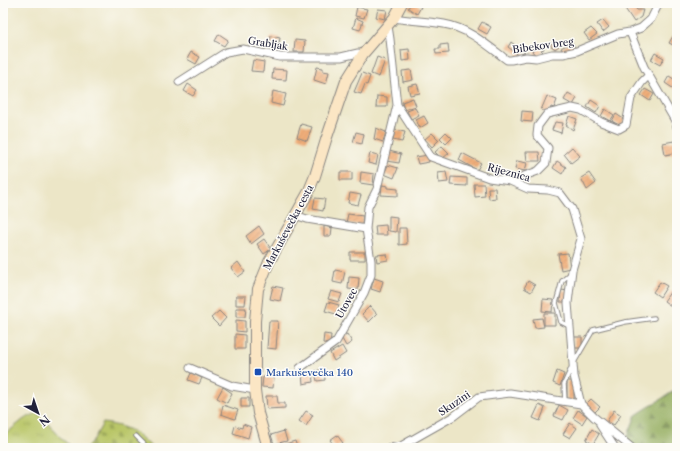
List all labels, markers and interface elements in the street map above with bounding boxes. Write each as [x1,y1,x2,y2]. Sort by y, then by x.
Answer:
street label: Grabljak [247,34,290,53]
street label: Bibekov breg [512,35,575,56]
street label: Rijeznica [486,161,532,185]
street label: Markuševečka cesta [260,182,317,272]
street label: Utovec [333,286,360,321]
place label: Markuševečka 140 [266,366,353,379]
marker: Markuševečka 140 [253,367,263,377]
street label: Skuzini [436,388,473,419]
north arrow [18,393,58,433]
text: N [36,412,53,429]

